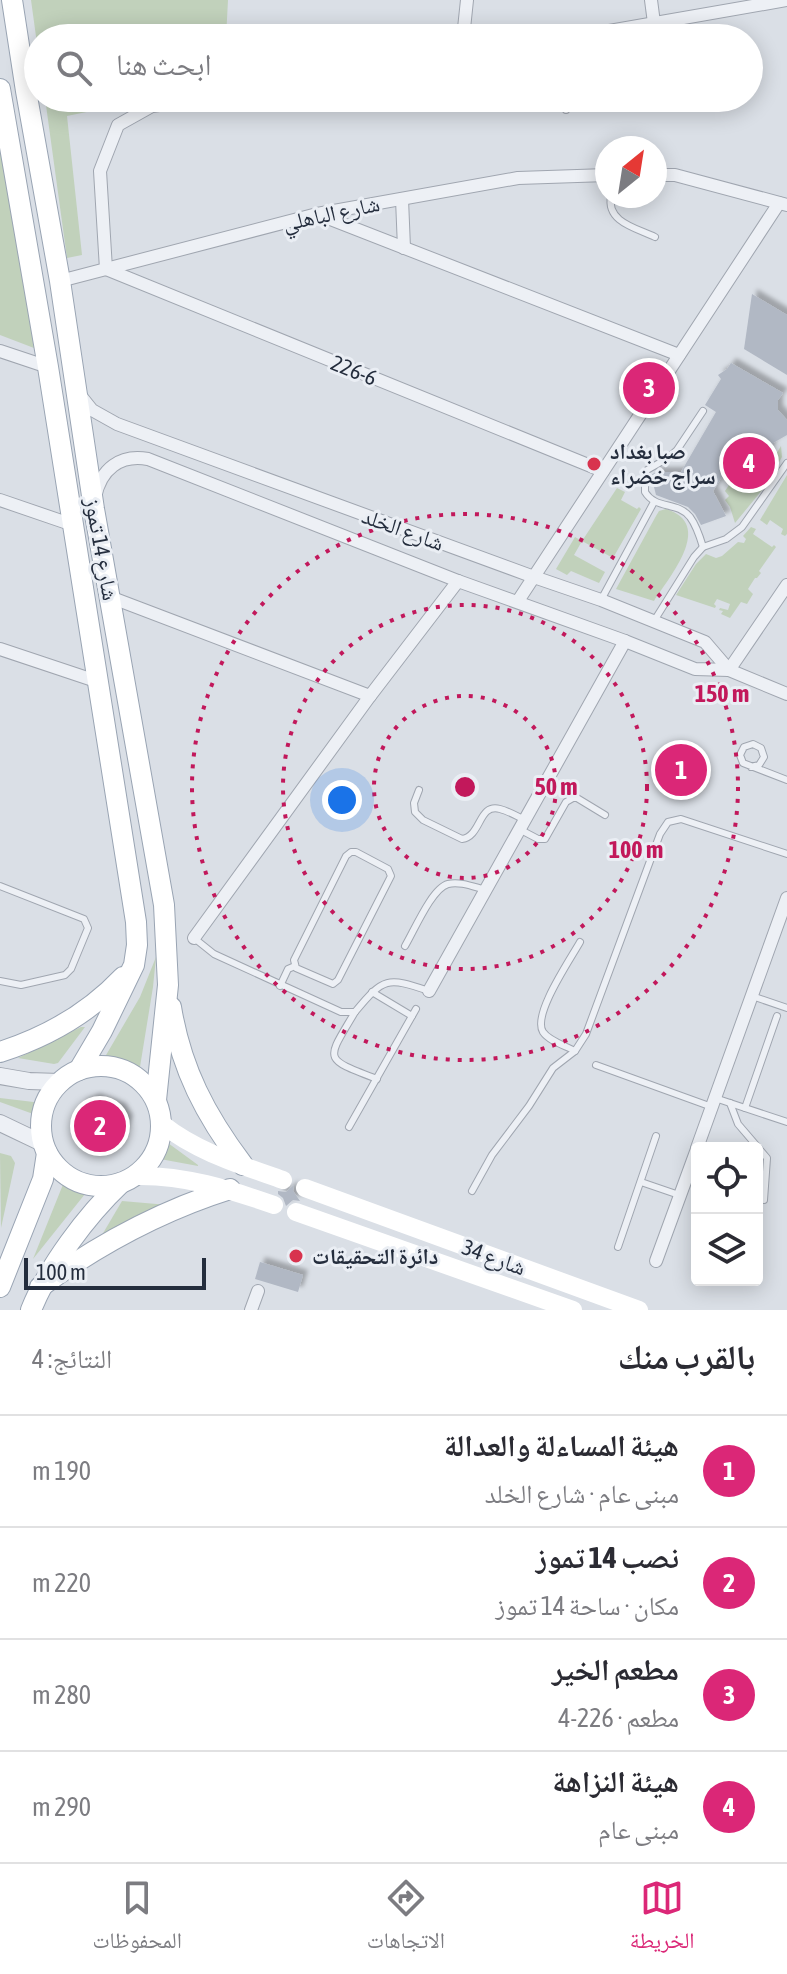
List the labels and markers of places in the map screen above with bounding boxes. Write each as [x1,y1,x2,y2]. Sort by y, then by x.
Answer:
pin: 3 [623,358,675,418]
pin: 4 [723,433,775,493]
place label: صبا بغداد سراج خضراء [610,438,716,490]
marker: صبا بغداد سراج خضراء [585,455,603,473]
pin: 1 [655,740,707,800]
centre of rings [451,773,479,801]
pin: 2 [74,1096,126,1156]
place label: دائرة التحقيقات [312,1243,438,1269]
marker: دائرة التحقيقات [287,1247,305,1265]

